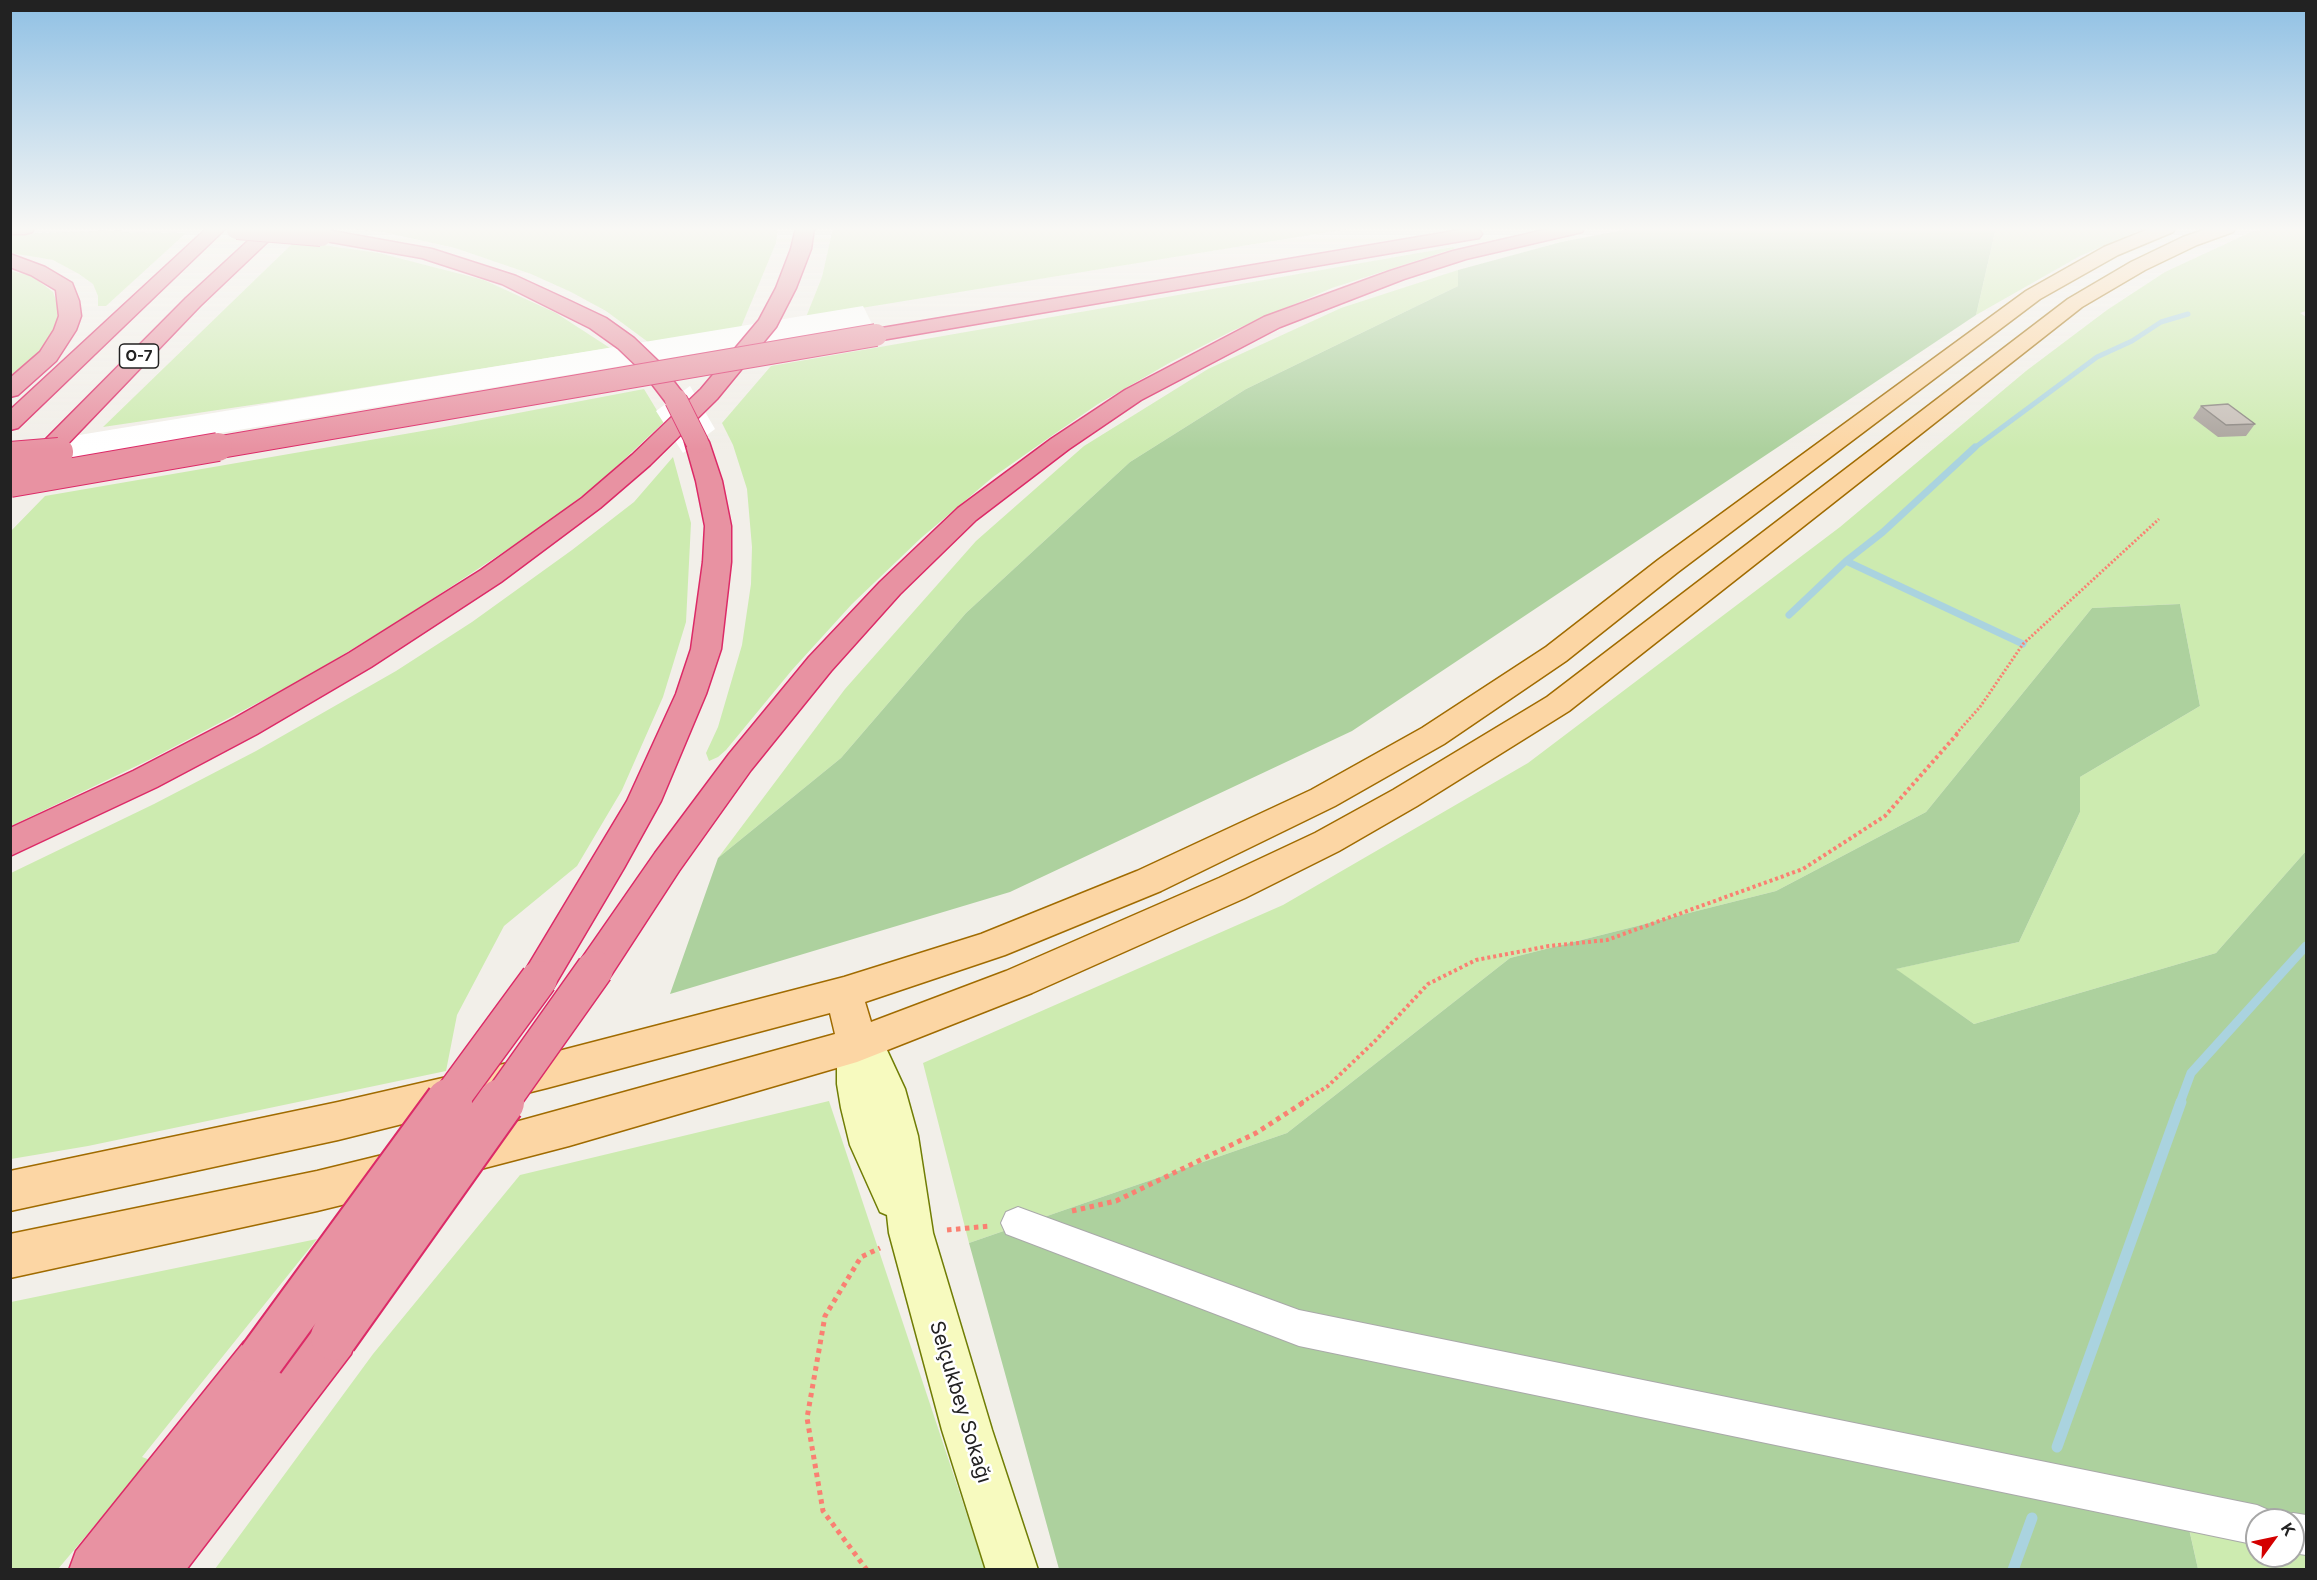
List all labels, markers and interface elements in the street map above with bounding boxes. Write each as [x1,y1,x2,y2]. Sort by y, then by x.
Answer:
road number: O-7 [120,344,158,368]
street label: Selçukbey Sokağı [924,1318,996,1486]
north arrow [2245,1508,2305,1568]
text: K [2277,1519,2300,1540]

